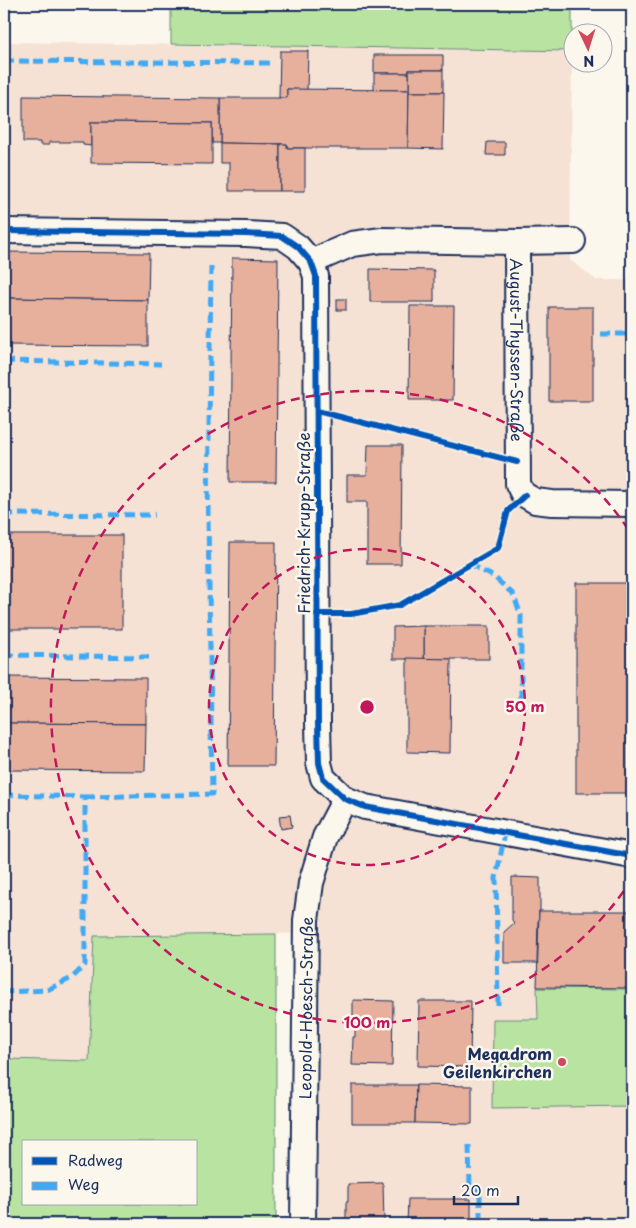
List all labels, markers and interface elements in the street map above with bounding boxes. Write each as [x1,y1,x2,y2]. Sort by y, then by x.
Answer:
north arrow [564,22,614,72]
text: N [583,51,595,72]
street label: August-Thyssen-Straße [505,258,530,442]
street label: Friedrich-Krupp-Straße [291,432,315,614]
text: 50 m [506,694,544,717]
centre of rings [358,698,376,716]
street label: Leopold-Hoesch-Straße [292,917,318,1099]
text: 100 m [344,1010,390,1033]
place label: Megadrom Geilenkirchen [443,1041,552,1083]
marker: Megadrom Geilenkirchen [556,1056,568,1068]
legend [22,1140,198,1206]
text: Radweg [68,1148,123,1171]
text: Weg [68,1172,99,1195]
scale bar [454,1173,517,1205]
text: 20 m [461,1178,500,1201]

